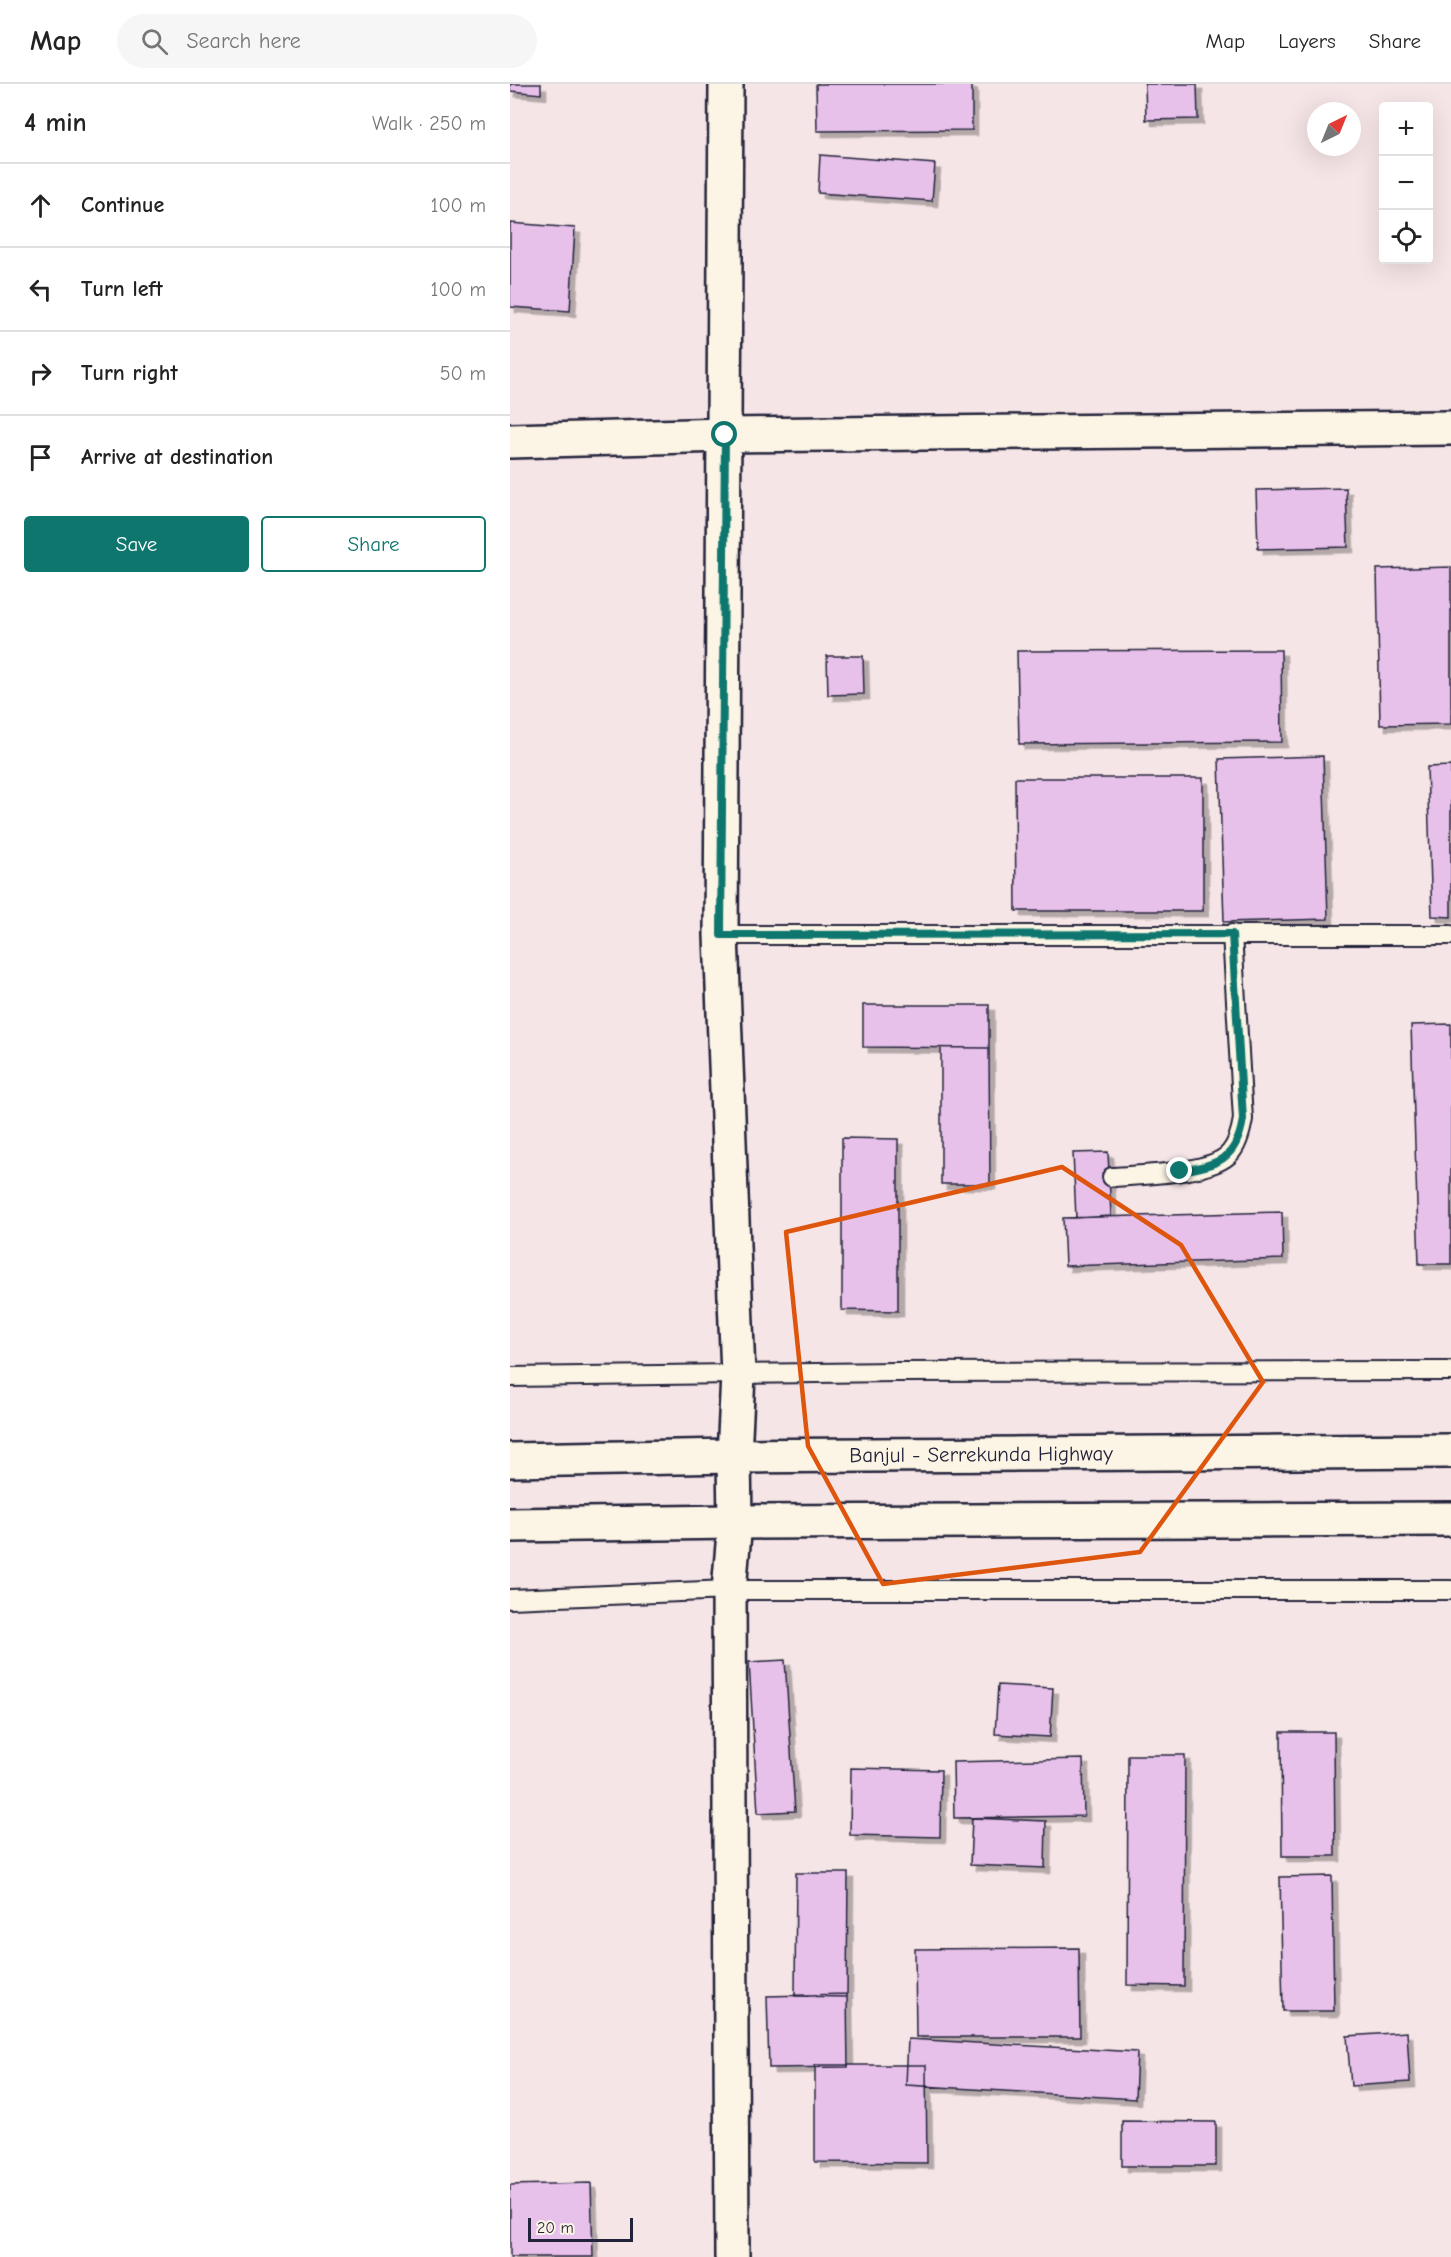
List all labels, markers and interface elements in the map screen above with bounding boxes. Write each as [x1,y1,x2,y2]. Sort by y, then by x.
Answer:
search box [117,14,537,68]
text: Map [30,25,81,57]
icon: search [138,25,171,58]
text: Search here [186,28,301,54]
text: Map [1206,29,1245,53]
text: Layers [1278,29,1336,53]
text: Share [1369,29,1421,53]
north arrow [1307,102,1361,156]
map controls [1379,102,1433,264]
button: + [1379,102,1433,156]
text: 4 min [24,108,87,138]
text: Walk · 250 m [372,112,486,135]
button: − [1379,156,1433,210]
icon: ahead [24,189,57,222]
text: Continue [81,192,164,218]
text: 100 m [431,194,486,217]
button: locate [1379,210,1433,264]
icon: left [24,273,57,306]
text: Turn left [81,276,163,302]
text: 100 m [431,278,486,301]
icon: right [24,357,57,390]
text: Turn right [81,360,178,386]
text: 50 m [440,362,486,385]
route start [711,421,737,447]
icon: arrive [24,441,57,474]
text: Arrive at destination [81,444,273,470]
button: Save [24,516,249,572]
button: Share [261,516,486,572]
route end [1166,1157,1192,1183]
street label: Banjul - Serrekunda Highway [849,1441,1113,1467]
scale bar [528,2215,633,2242]
text: 20 m [537,2219,574,2237]

